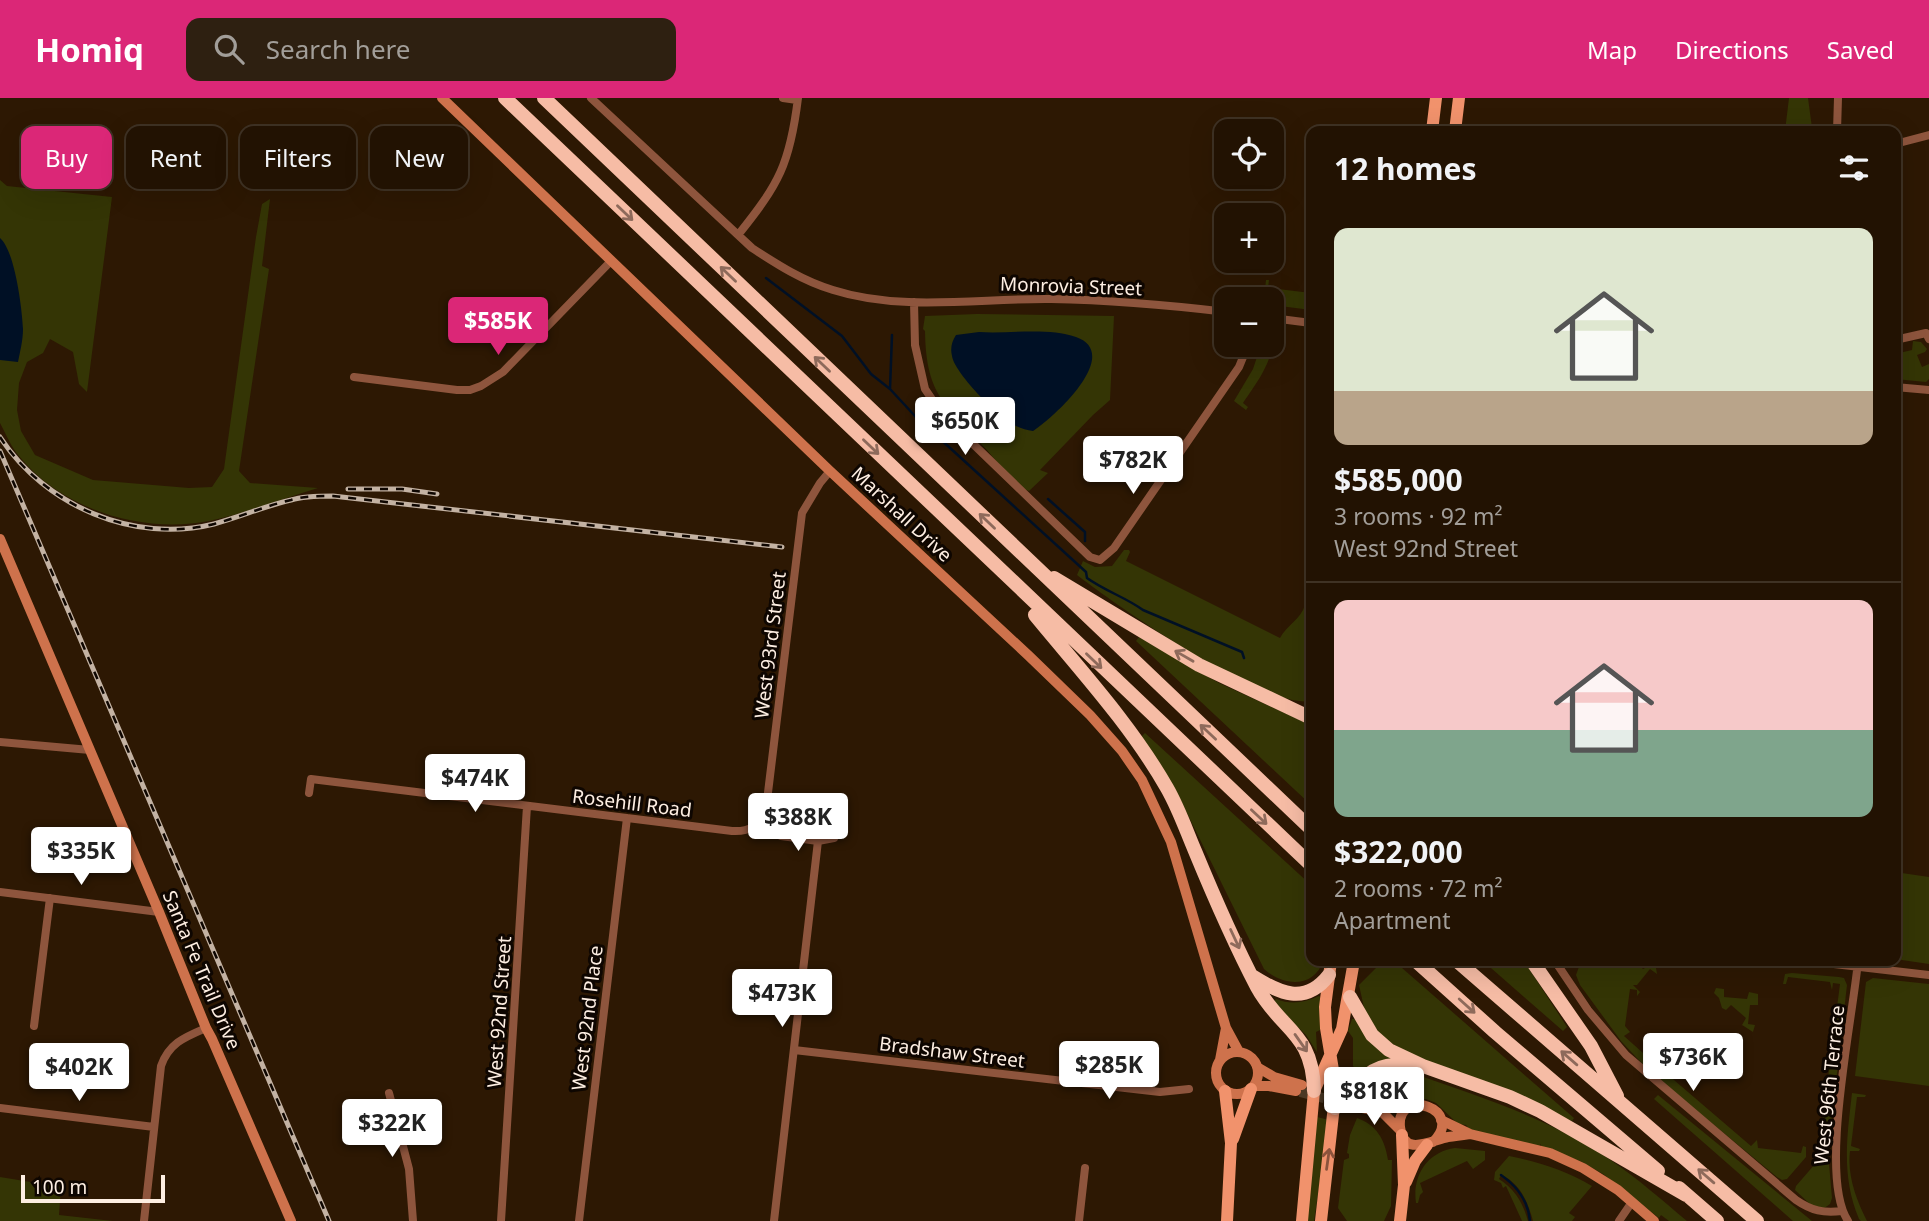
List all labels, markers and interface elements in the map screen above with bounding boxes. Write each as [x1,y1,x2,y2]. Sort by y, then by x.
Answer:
search box [186,18,676,81]
text: Homiq [35,27,144,72]
icon: search [210,30,248,68]
text: Search here [266,31,410,67]
text: Map [1587,33,1637,66]
text: Directions [1675,33,1789,66]
text: Saved [1827,33,1894,66]
map controls [1214,119,1284,357]
button: locate [1214,119,1284,189]
chip: Buy [21,126,112,189]
chip: Rent [126,126,226,189]
chip: Filters [240,126,356,189]
chip: New [370,126,468,189]
text: 12 homes [1334,148,1477,189]
icon: filters [1835,149,1873,187]
button: + [1214,203,1284,273]
one-way arrow [617,204,634,221]
one-way arrow [719,266,737,282]
street label: Monrovia Street [999,271,1143,301]
icon: home [1541,273,1667,399]
button: − [1214,287,1284,357]
pin: $585K [449,298,547,357]
text: $585K [464,304,532,336]
one-way arrow [814,355,831,372]
pin: $650K [916,398,1014,457]
text: $650K [931,404,999,436]
pin: $782K [1084,436,1182,496]
one-way arrow [862,439,879,456]
text: $782K [1099,443,1167,475]
text: $585,000 [1334,459,1463,500]
street label: Marshall Drive [846,461,958,567]
text: 3 rooms · 92 m² [1334,500,1503,532]
one-way arrow [979,512,996,529]
text: West 92nd Street [1334,532,1518,564]
street label: West 93rd Street [748,570,792,720]
icon: home [1541,645,1667,771]
one-way arrow [1174,649,1194,663]
one-way arrow [1085,652,1102,669]
one-way arrow [1199,723,1216,740]
pin: $474K [426,754,524,814]
text: $474K [441,761,509,793]
street label: Rosehill Road [571,783,693,823]
pin: $388K [749,794,847,853]
text: $388K [764,800,832,832]
one-way arrow [1250,809,1267,826]
pin: $335K [32,828,130,887]
text: $322,000 [1334,831,1463,872]
text: $335K [47,834,115,866]
text: 2 rooms · 72 m² [1334,872,1503,904]
street label: Santa Fe Trail Drive [157,887,247,1053]
text: Apartment [1334,904,1451,936]
one-way arrow [1229,928,1242,949]
street label: West 92nd Street [481,935,517,1089]
street label: West 92nd Place [565,944,609,1092]
pin: $473K [733,970,831,1029]
text: $473K [748,976,816,1008]
one-way arrow [1457,998,1475,1014]
street label: West 96th Terrace [1808,1004,1850,1166]
street label: Bradshaw Street [878,1030,1026,1074]
one-way arrow [1294,1033,1308,1052]
pin: $736K [1644,1034,1742,1093]
text: $736K [1659,1040,1727,1072]
pin: $285K [1060,1042,1158,1101]
pin: $402K [30,1044,128,1103]
text: $285K [1075,1048,1143,1080]
text: $402K [45,1050,113,1082]
one-way arrow [1560,1050,1578,1066]
pin: $818K [1325,1068,1423,1127]
text: $818K [1340,1074,1408,1106]
pin: $322K [343,1100,441,1159]
text: $322K [358,1106,426,1138]
one-way arrow [1322,1148,1335,1171]
one-way arrow [1697,1168,1715,1184]
scale bar [21,1172,164,1204]
text: 100 m [32,1174,87,1200]

